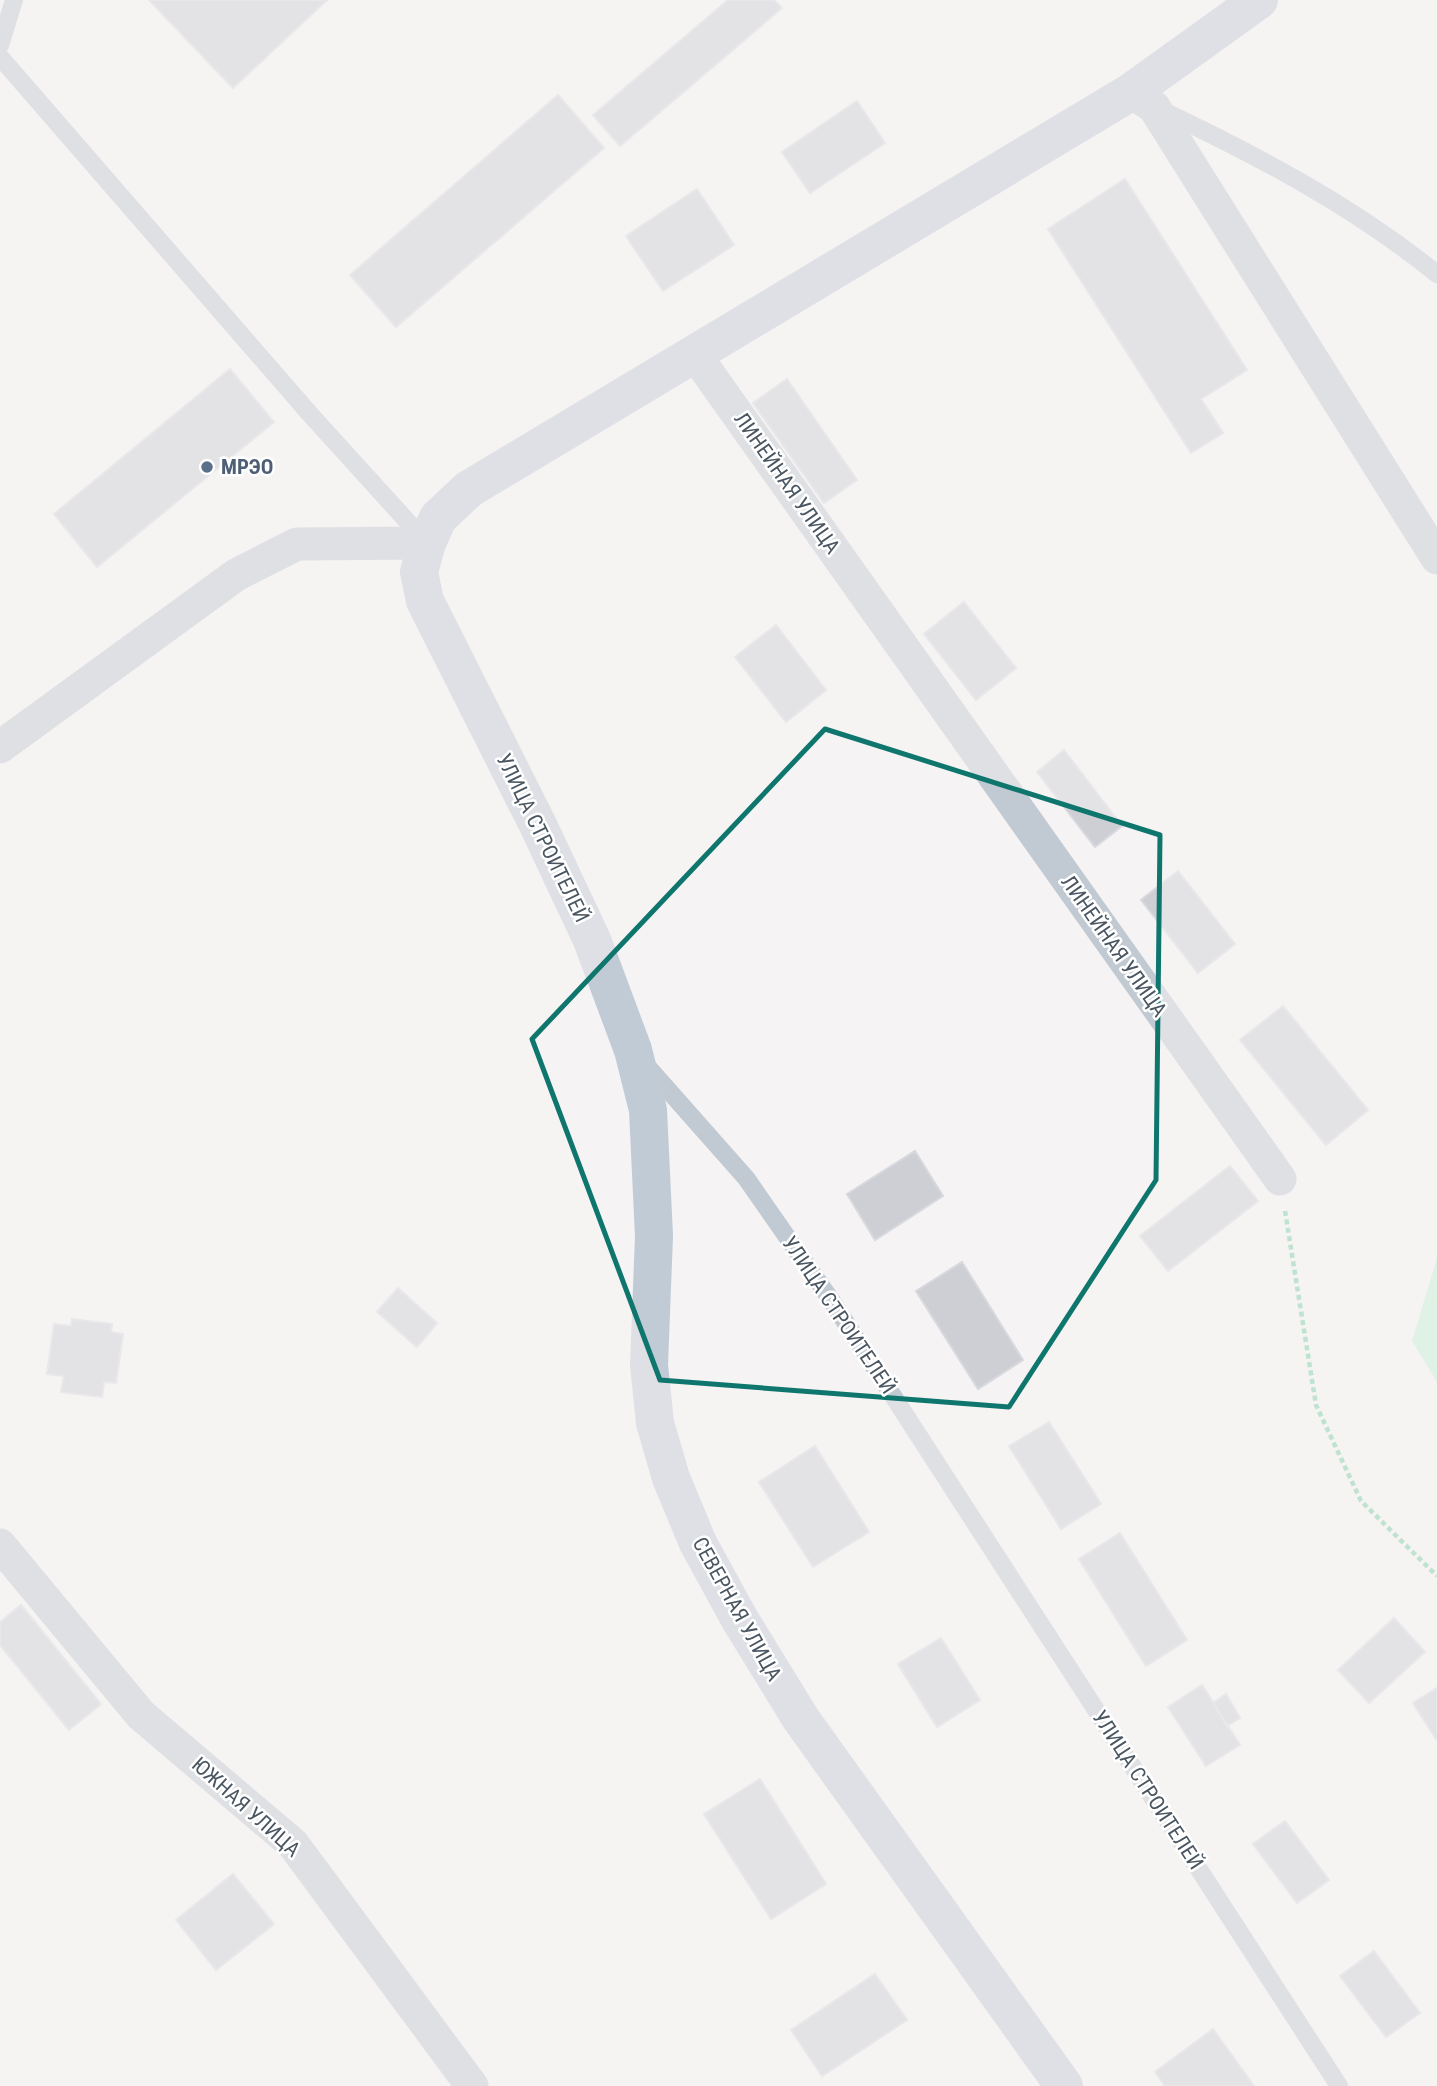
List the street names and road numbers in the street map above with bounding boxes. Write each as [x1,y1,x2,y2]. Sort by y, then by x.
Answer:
street label: ЛИНЕЙНАЯ УЛИЦА [729,408,845,558]
street label: УЛИЦА СТРОИТЕЛЕЙ [492,750,594,926]
street label: ЛИНЕЙНАЯ УЛИЦА [1056,871,1172,1021]
street label: УЛИЦА СТРОИТЕЛЕЙ [777,1232,901,1398]
street label: СЕВЕРНАЯ УЛИЦА [688,1533,786,1685]
street label: УЛИЦА СТРОИТЕЛЕЙ [1088,1706,1208,1874]
street label: ЮЖНАЯ УЛИЦА [187,1752,305,1862]

